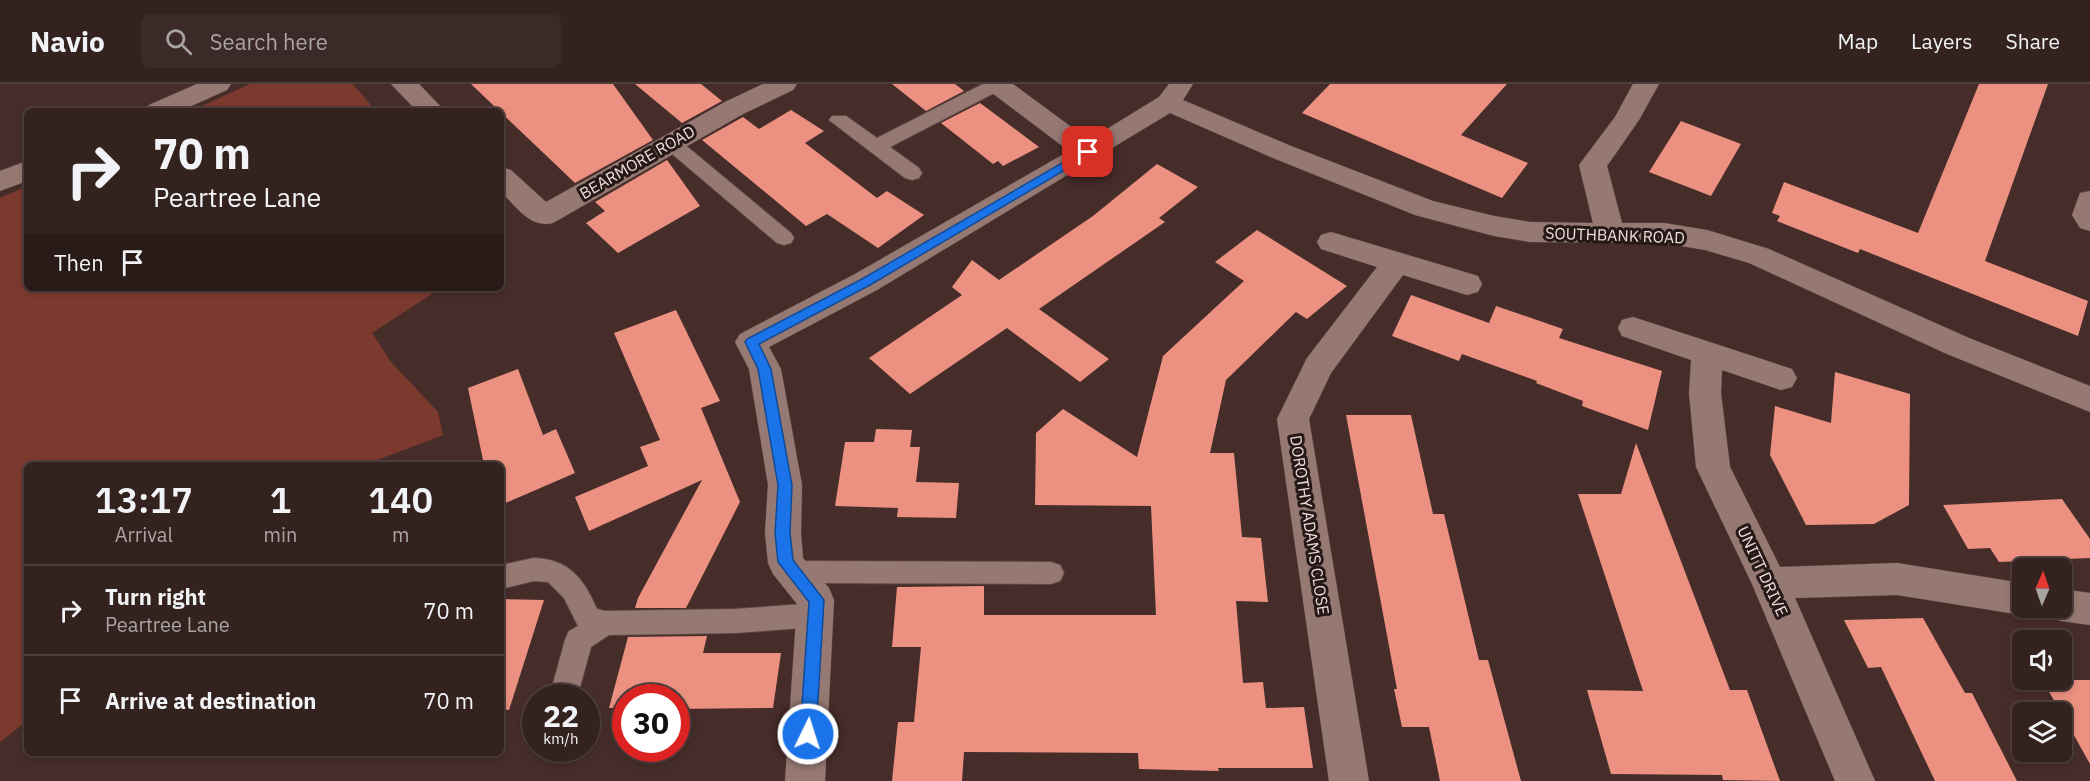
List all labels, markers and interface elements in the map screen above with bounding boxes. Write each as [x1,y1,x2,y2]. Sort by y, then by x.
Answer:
search box [141,14,561,68]
text: Navio [30,23,105,60]
icon: search [162,25,195,58]
text: Search here [210,27,328,56]
text: Map [1838,27,1878,55]
text: Layers [1911,27,1973,55]
text: Share [2006,27,2060,55]
street label: BEARMORE ROAD [576,121,698,203]
text: 70 m [153,126,251,181]
pin [1062,126,1113,177]
icon: right [54,132,132,210]
icon: arrive [1071,135,1104,168]
text: Peartree Lane [153,179,321,214]
street label: SOUTHBANK ROAD [1545,223,1685,247]
icon: arrive [116,246,149,279]
text: Then [54,248,104,277]
street label: DOROTHY ADAMS CLOSE [1286,434,1334,616]
text: 13:17 [95,476,193,523]
text: 1 [270,476,291,523]
text: 140 [368,476,433,523]
text: Arrival [115,521,173,548]
text: min [264,521,297,548]
text: m [392,521,409,548]
street label: UNITT DRIVE [1733,523,1793,619]
north arrow [2012,558,2072,618]
map controls [2012,558,2072,762]
text: Turn right [105,582,206,611]
icon: right [54,594,87,627]
text: 70 m [423,596,474,625]
text: Peartree Lane [105,611,230,638]
button: sound [2012,630,2072,690]
icon: arrive [54,684,87,717]
speed limit sign: 30 [612,684,690,762]
text: Arrive at destination [105,686,316,715]
text: 70 m [423,686,474,715]
text: 22 [543,696,579,735]
position arrow [776,702,840,766]
button: layers [2012,702,2072,762]
text: km/h [543,729,579,748]

